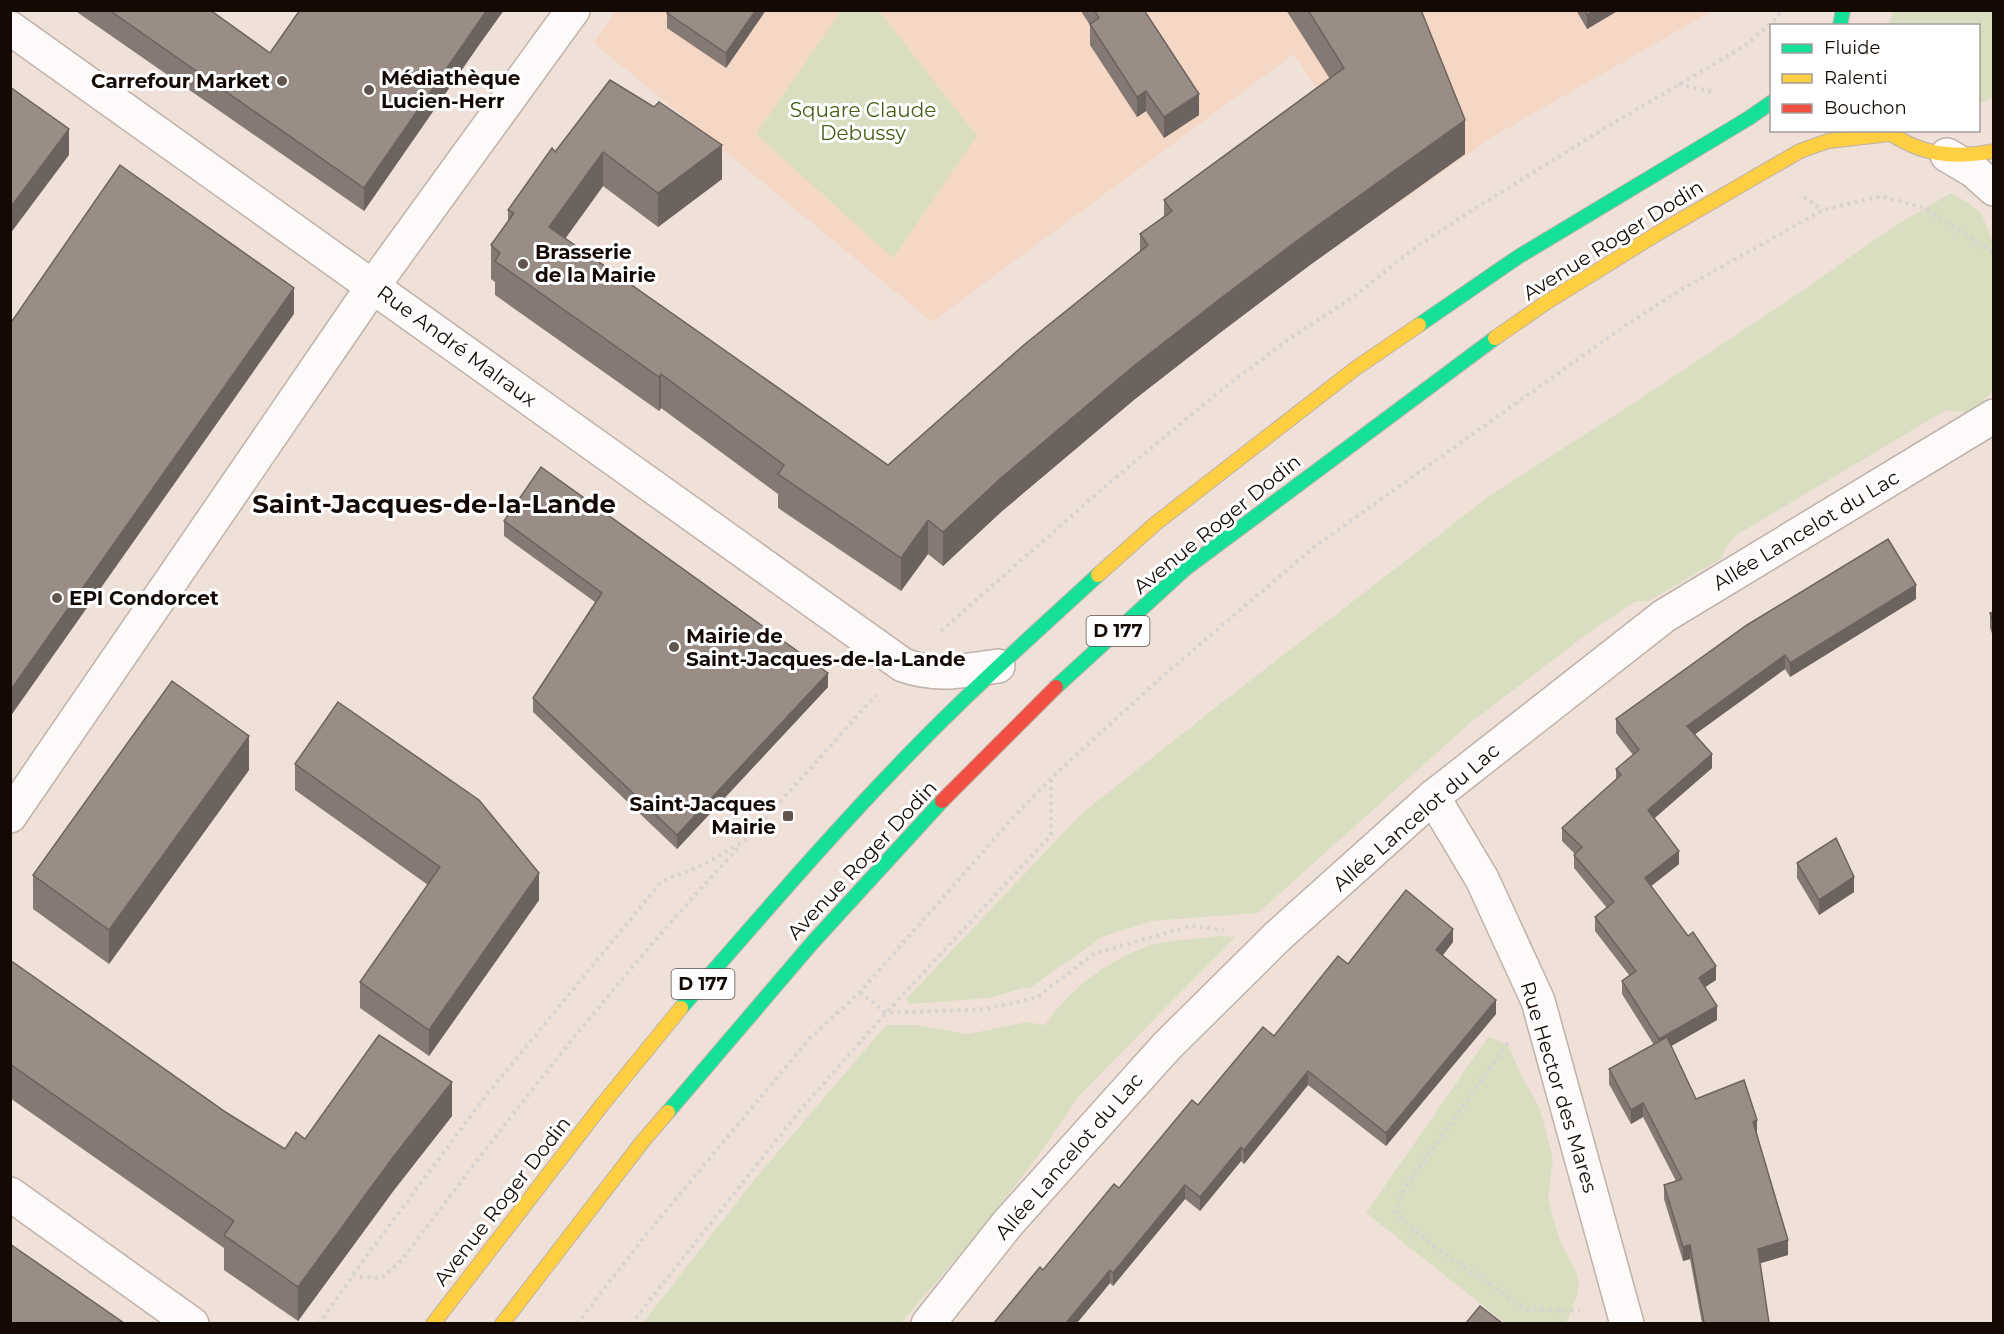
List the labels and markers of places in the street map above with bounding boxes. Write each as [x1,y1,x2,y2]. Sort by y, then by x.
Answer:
place label: Médiathèque Lucien-Herr [381,66,520,113]
place label: Carrefour Market [91,69,270,93]
marker: Carrefour Market [275,74,289,88]
marker: Médiathèque Lucien-Herr [362,83,376,97]
place label: Brasserie de la Mairie [535,240,656,287]
marker: Brasserie de la Mairie [516,257,530,271]
place label: EPI Condorcet [69,586,219,610]
marker: EPI Condorcet [50,591,64,605]
place label: Mairie de Saint-Jacques-de-la-Lande [686,624,966,671]
marker: Mairie de Saint-Jacques-de-la-Lande [667,640,681,654]
place label: Saint-Jacques Mairie [630,792,776,839]
marker: Saint-Jacques Mairie [781,809,795,823]

